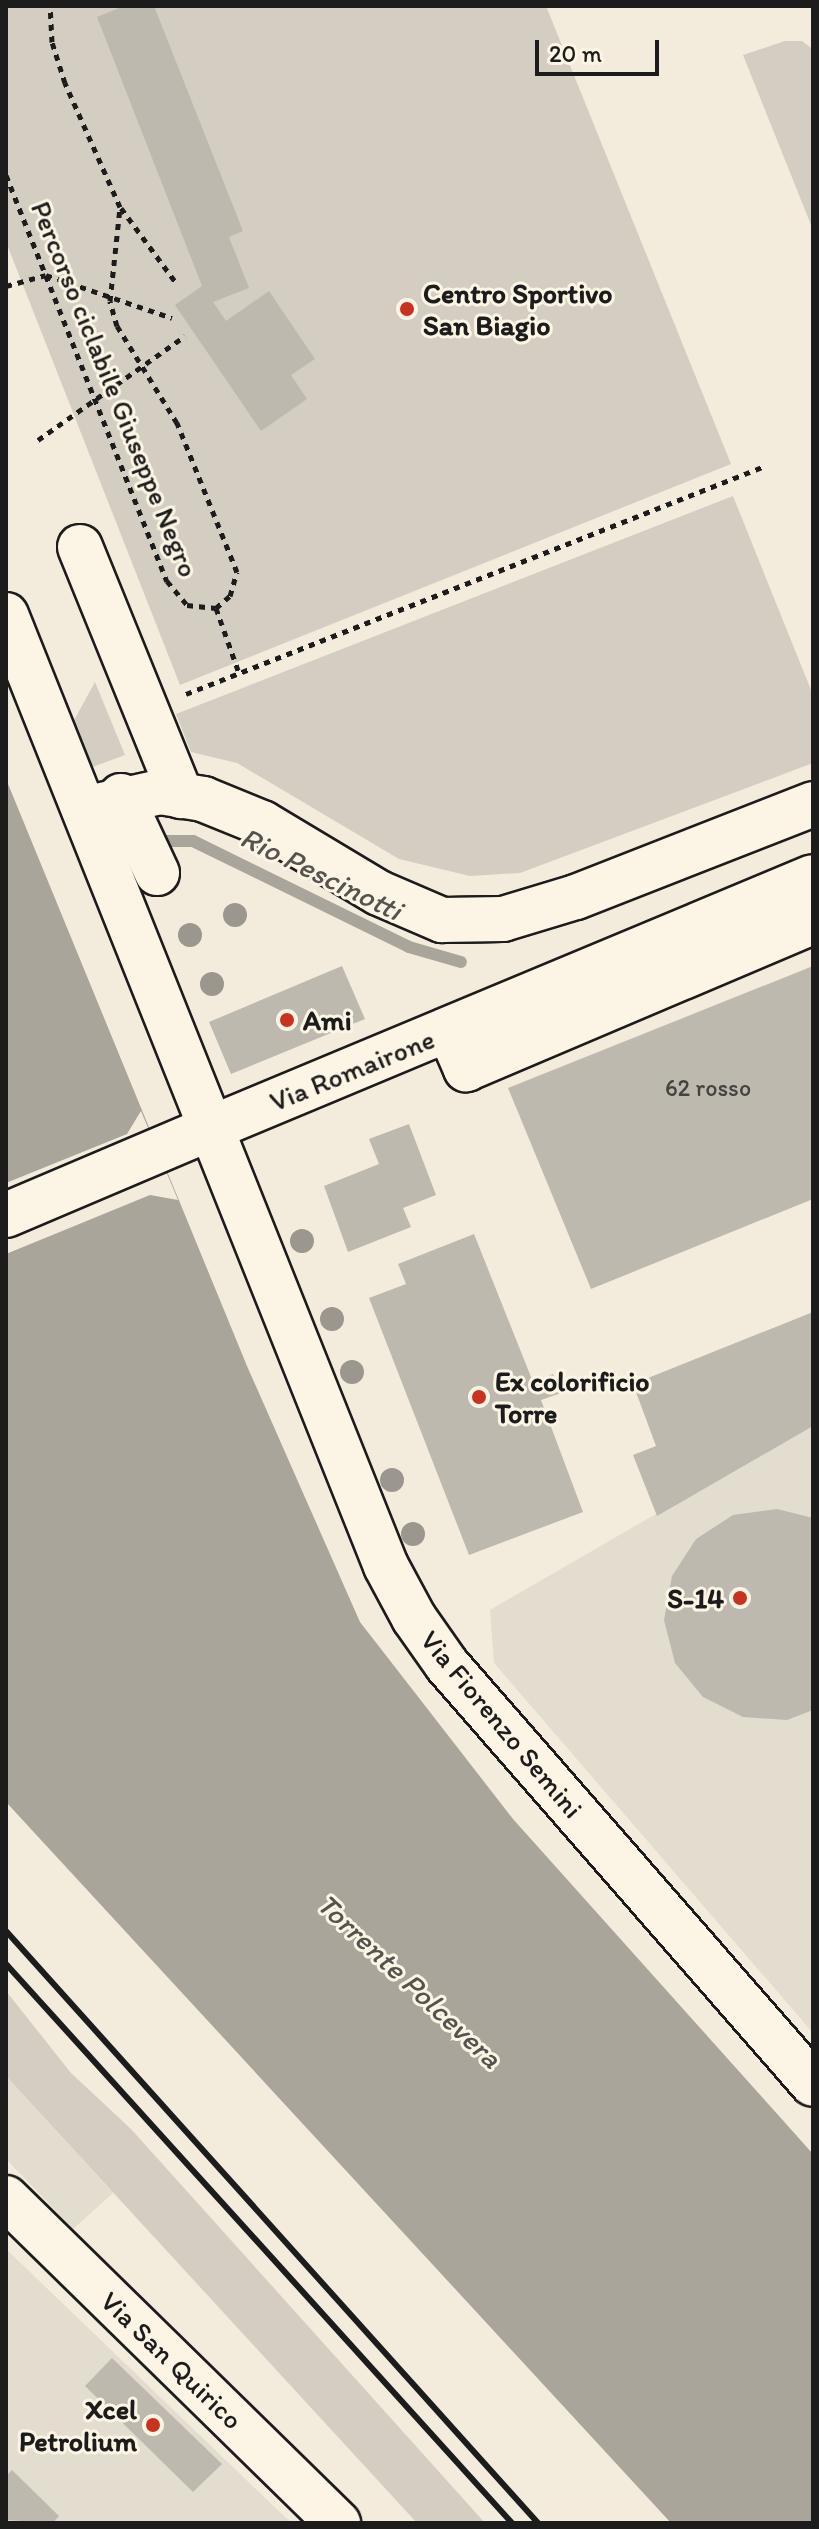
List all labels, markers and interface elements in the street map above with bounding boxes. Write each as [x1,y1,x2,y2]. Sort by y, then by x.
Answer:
scale bar [539,24,663,74]
text: 20 m [549,39,602,68]
street label: Percorso ciclabile Giuseppe Negro [24,196,206,582]
place label: Centro Sportivo San Biagio [423,276,613,342]
marker: Centro Sportivo San Biagio [398,300,416,318]
water label: Rio Pescinotti [235,820,407,928]
place label: Ami [303,1003,352,1037]
marker: Ami [278,1011,296,1029]
street label: Via Romairone [265,1022,439,1118]
house number: 62 rosso [665,1074,751,1102]
place label: Ex colorificio Torre [495,1364,650,1430]
marker: Ex colorificio Torre [470,1388,488,1406]
place label: S-14 [667,1581,724,1615]
marker: S-14 [731,1589,749,1607]
street label: Via Fiorenzo Semini [414,1623,590,1825]
water label: Torrente Polcevera [309,1886,509,2076]
street label: Via San Quirico [94,2284,250,2436]
place label: Xcel Petrolium [19,2392,137,2458]
marker: Xcel Petrolium [144,2416,162,2434]

